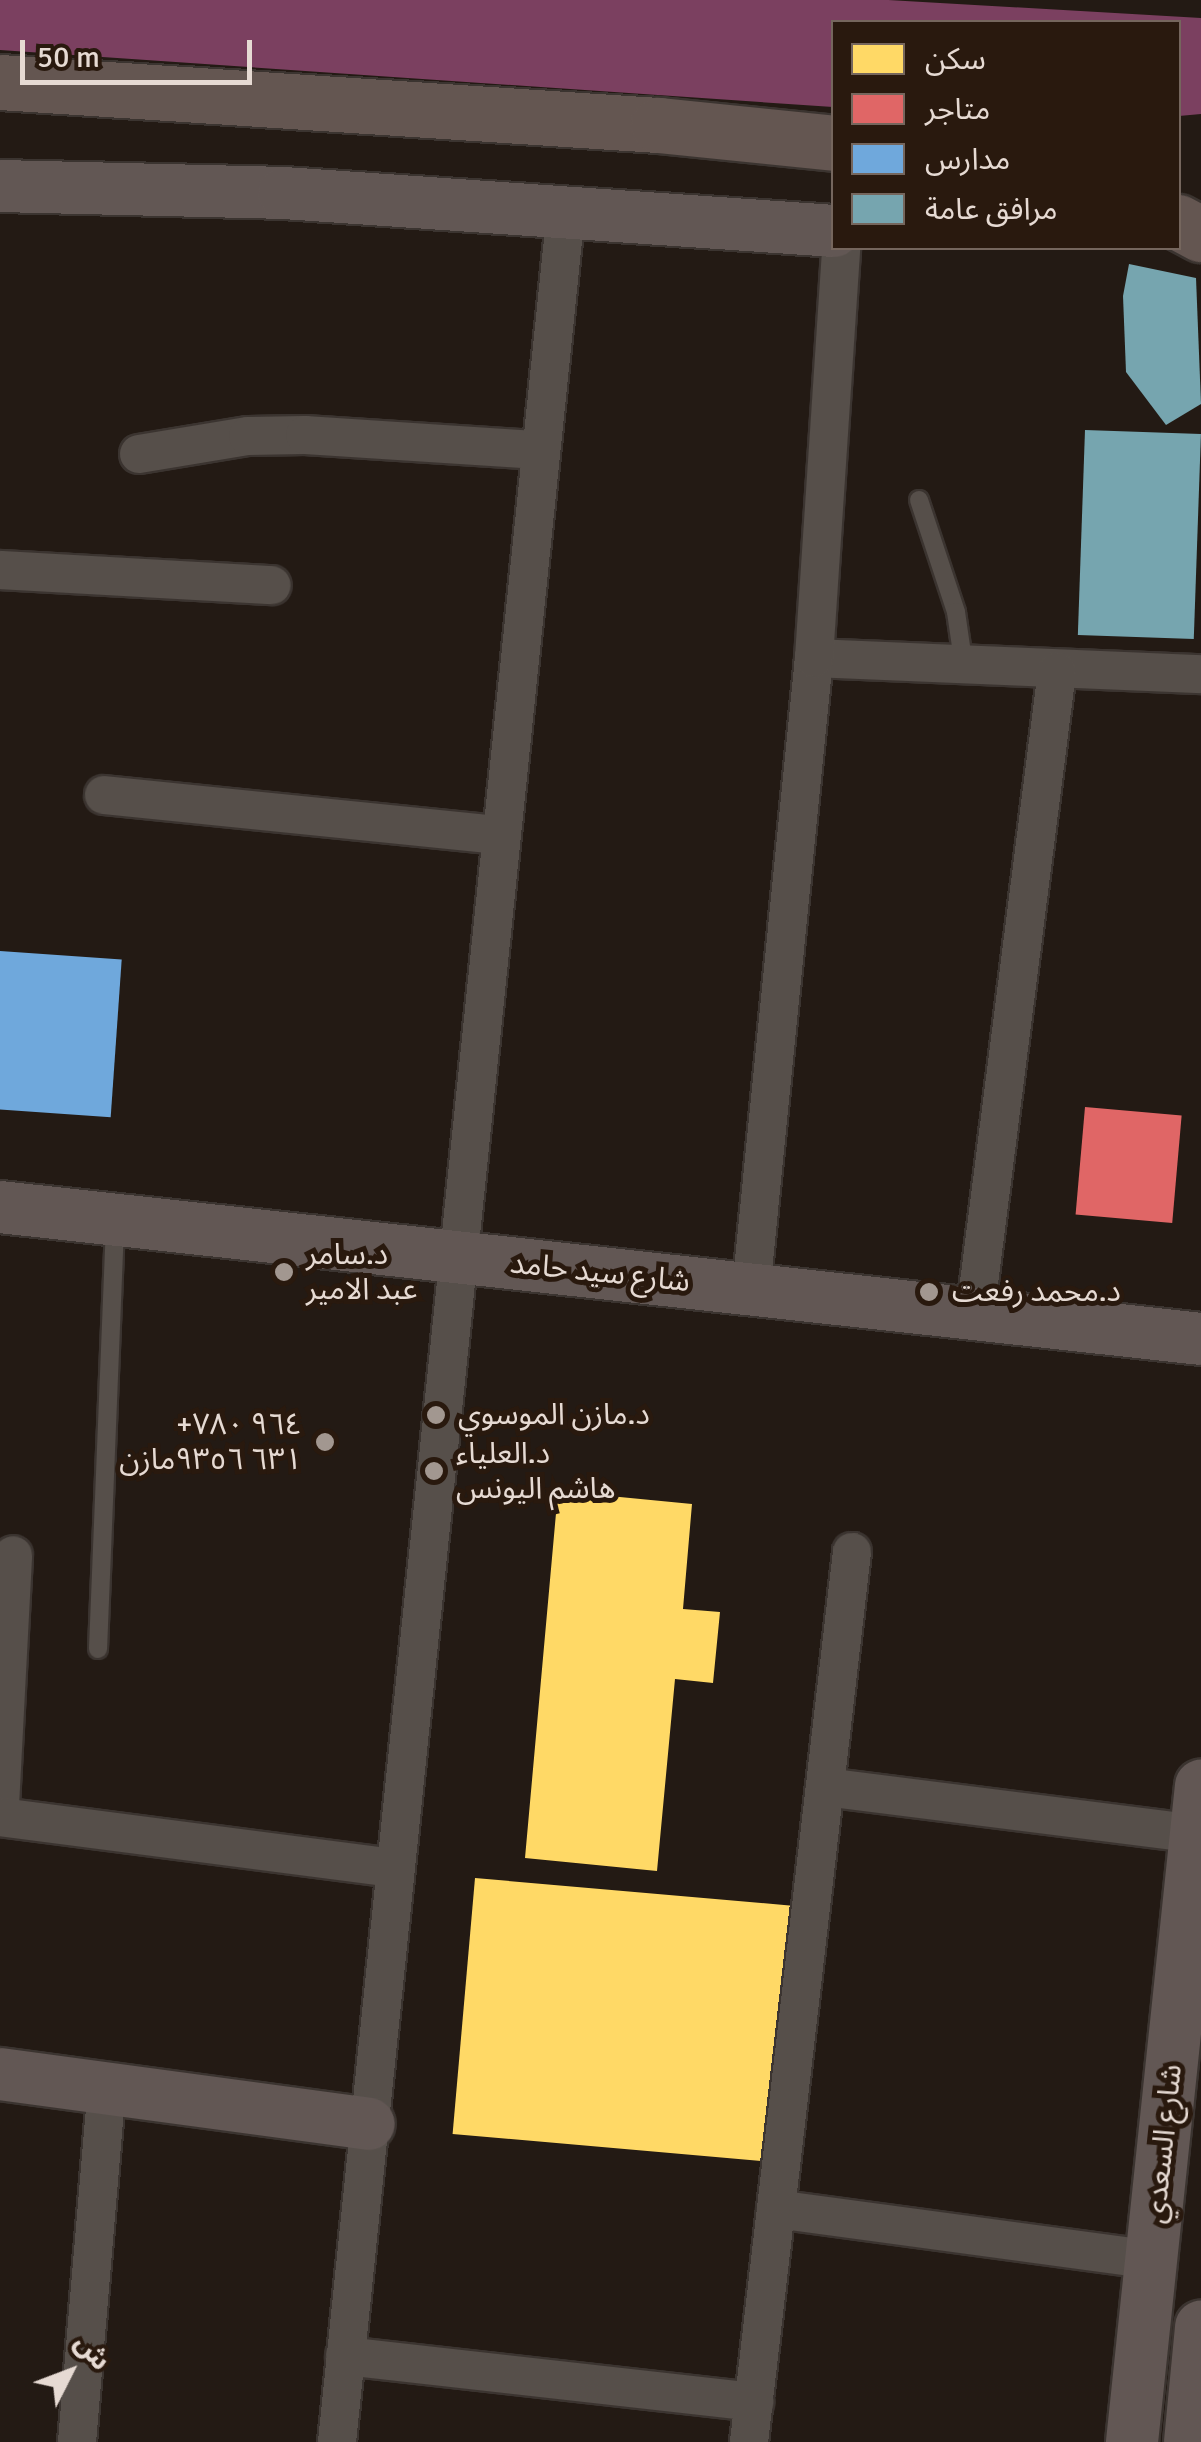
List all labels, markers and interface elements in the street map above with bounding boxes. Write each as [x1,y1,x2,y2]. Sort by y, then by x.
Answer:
scale bar [25,20,258,82]
legend [831,20,1181,250]
text: 50 m [37,39,100,76]
text: سكن [925,41,986,78]
text: متاجر [925,91,990,128]
text: مدارس [925,141,1010,178]
text: مرافق عامة [925,191,1057,228]
place label: د.سامر عبد الامير [306,1237,417,1308]
street label: شارع سيد حامد [508,1246,692,1300]
marker: د.سامر عبد الامير [271,1259,297,1285]
place label: د.محمد رفعت [952,1274,1121,1310]
marker: د.محمد رفعت [916,1279,942,1305]
place label: د.مازن الموسوي [458,1397,650,1433]
marker: د.مازن الموسوي [423,1402,449,1428]
place label: +٩٦٤ ٧٨٠ ٦٣١ ٩٣٥٦مازن [119,1407,302,1478]
marker: +٩٦٤ ٧٨٠ ٦٣١ ٩٣٥٦مازن [312,1429,338,1455]
place label: د.العلياء هاشم اليونس [456,1436,615,1506]
marker: د.العلياء هاشم اليونس [421,1458,447,1484]
street label: شارع السعدي [1138,2063,1190,2225]
north arrow [20,2322,120,2422]
text: ش [67,2326,118,2378]

